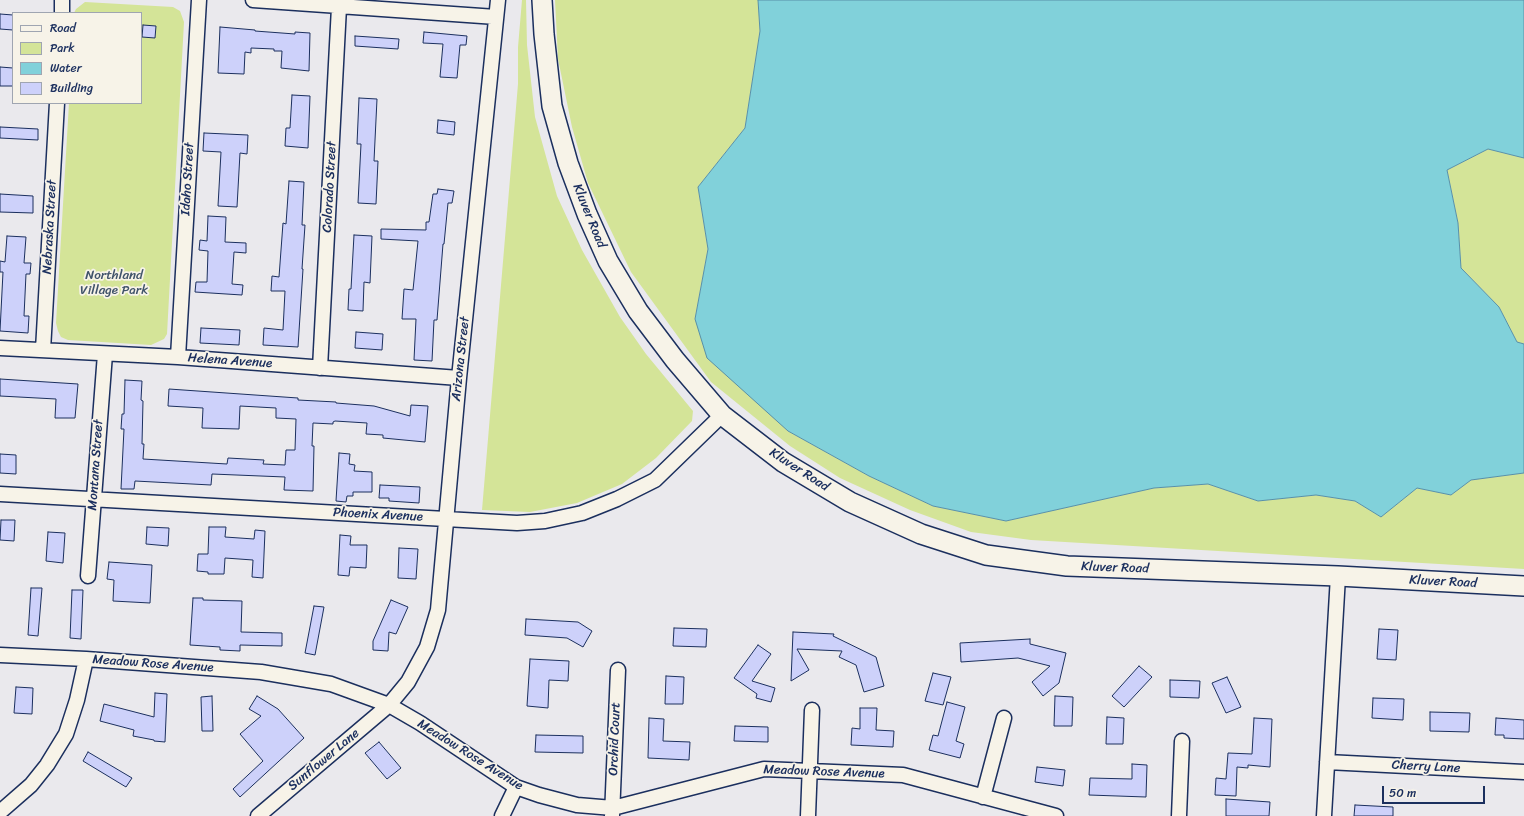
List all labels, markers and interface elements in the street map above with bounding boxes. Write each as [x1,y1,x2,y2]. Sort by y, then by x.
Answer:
legend [12,12,142,104]
text: Road [50,17,76,39]
text: Park [50,37,75,59]
text: Water [50,57,82,79]
text: Building [50,77,93,99]
street label: Colorado Street [320,141,340,233]
street label: Idaho Street [178,142,198,216]
street label: Nebraska Street [40,179,60,275]
street label: Kluver Road [569,182,609,250]
park label: Northland Village Park [80,268,148,299]
street label: Arizona Street [449,316,473,402]
street label: Helena Avenue [187,350,273,372]
street label: Montana Street [85,419,107,511]
street label: Kluver Road [766,445,832,495]
street label: Phoenix Avenue [333,505,423,525]
street label: Kluver Road [1081,559,1149,577]
street label: Kluver Road [1409,572,1477,592]
street label: Meadow Rose Avenue [92,652,214,676]
street label: Orchid Court [606,702,624,776]
street label: Meadow Rose Avenue [414,716,526,794]
street label: Sunflower Lane [285,726,363,794]
street label: Cherry Lane [1391,757,1461,777]
street label: Meadow Rose Avenue [763,762,885,782]
scale bar [1384,778,1487,804]
text: 50 m [1389,782,1416,804]

